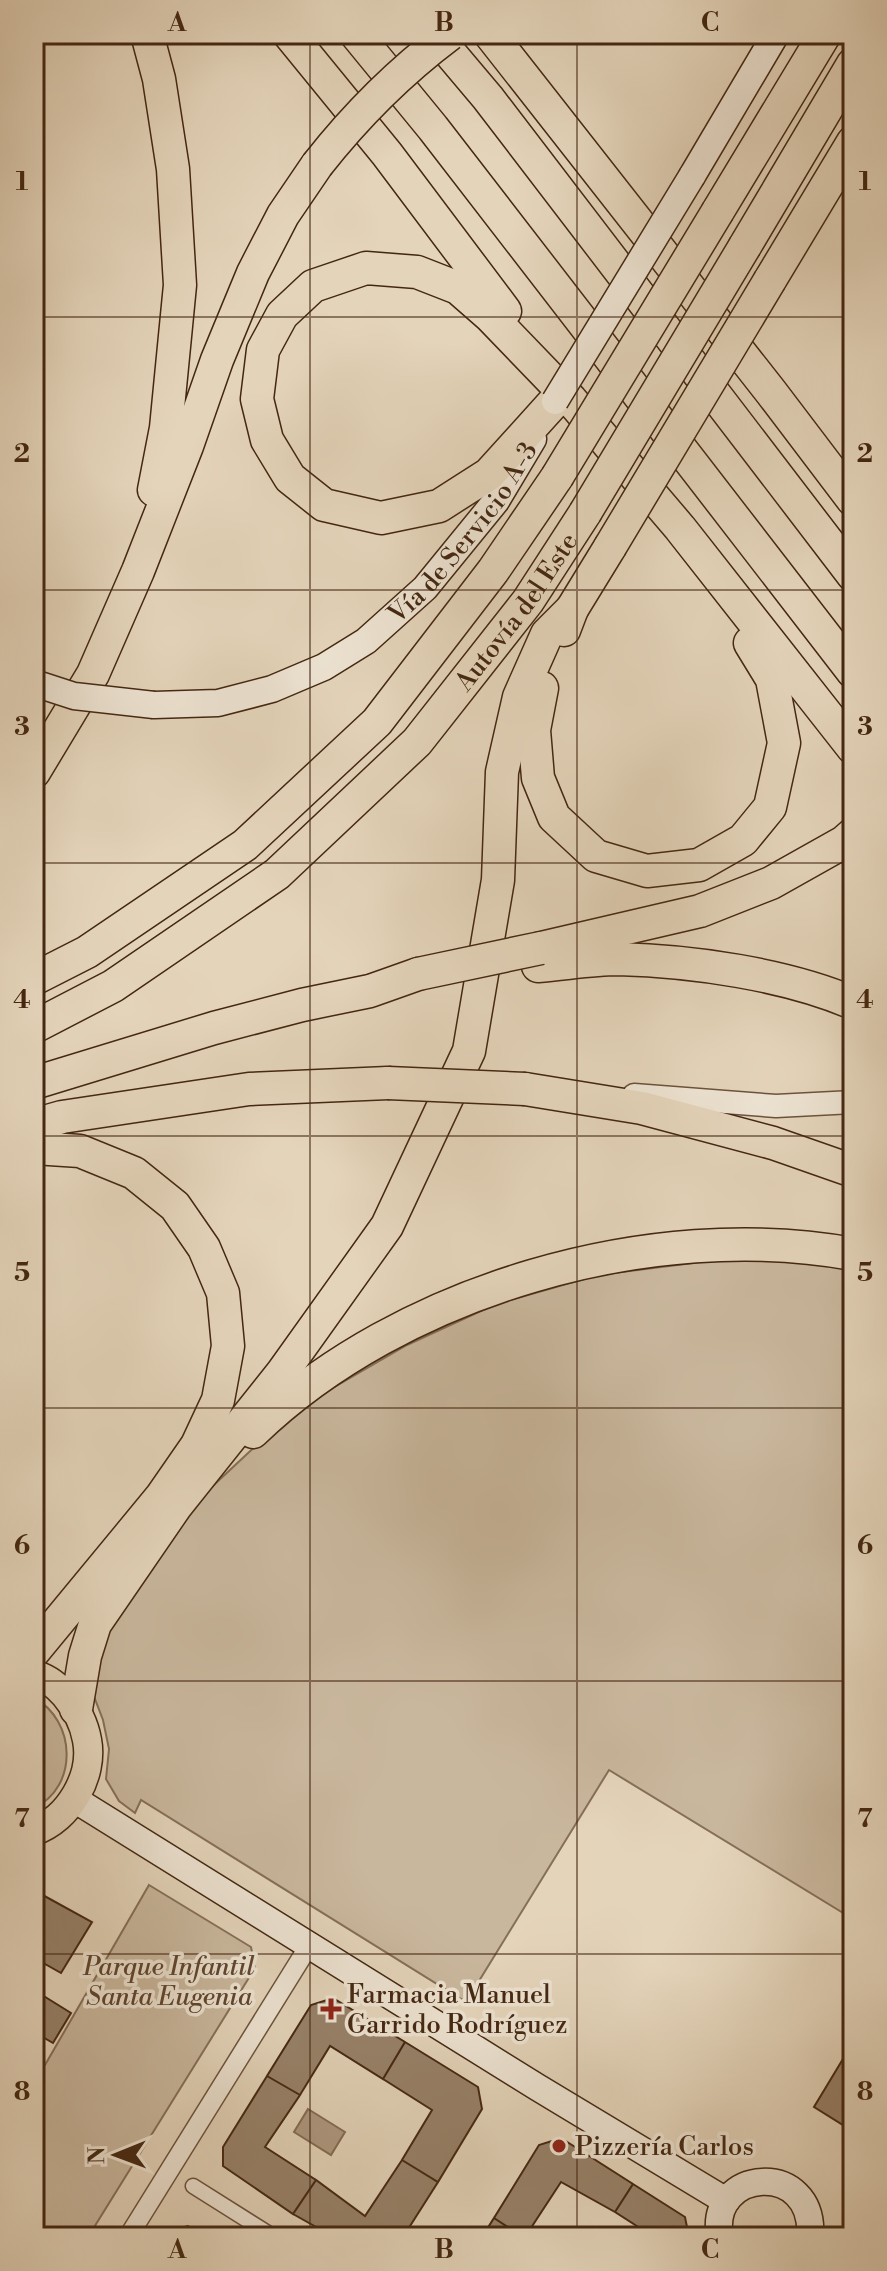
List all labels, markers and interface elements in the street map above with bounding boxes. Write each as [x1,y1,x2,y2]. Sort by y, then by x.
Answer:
text: A [167,7,187,39]
text: B [434,7,454,39]
text: C [701,7,719,39]
text: 1 [16,166,29,198]
text: 1 [859,166,872,198]
street label: Vía de Servicio A-3 [381,436,545,631]
text: 2 [14,438,30,470]
text: 2 [857,438,873,470]
street label: Autovía del Este [448,527,585,698]
text: 3 [14,711,30,743]
text: 3 [857,711,873,743]
text: 4 [13,984,31,1016]
text: 4 [856,984,874,1016]
text: 5 [14,1257,30,1289]
text: 5 [857,1257,873,1289]
text: 6 [14,1530,30,1562]
text: 6 [857,1530,873,1562]
text: 7 [14,1803,30,1835]
text: 7 [857,1803,873,1835]
park label: Parque Infantil Santa Eugenia [82,1951,255,2013]
place label: Farmacia Manuel Garrido Rodríguez [347,1979,568,2041]
marker: Farmacia Manuel Garrido Rodríguez [322,2000,340,2018]
text: 8 [14,2076,30,2108]
text: 8 [857,2076,873,2108]
north arrow [76,2115,156,2195]
place label: Pizzería Carlos [575,2131,754,2163]
marker: Pizzería Carlos [550,2137,568,2155]
text: N [84,2146,111,2164]
text: A [167,2234,187,2266]
text: B [434,2234,454,2266]
text: C [701,2234,719,2266]

